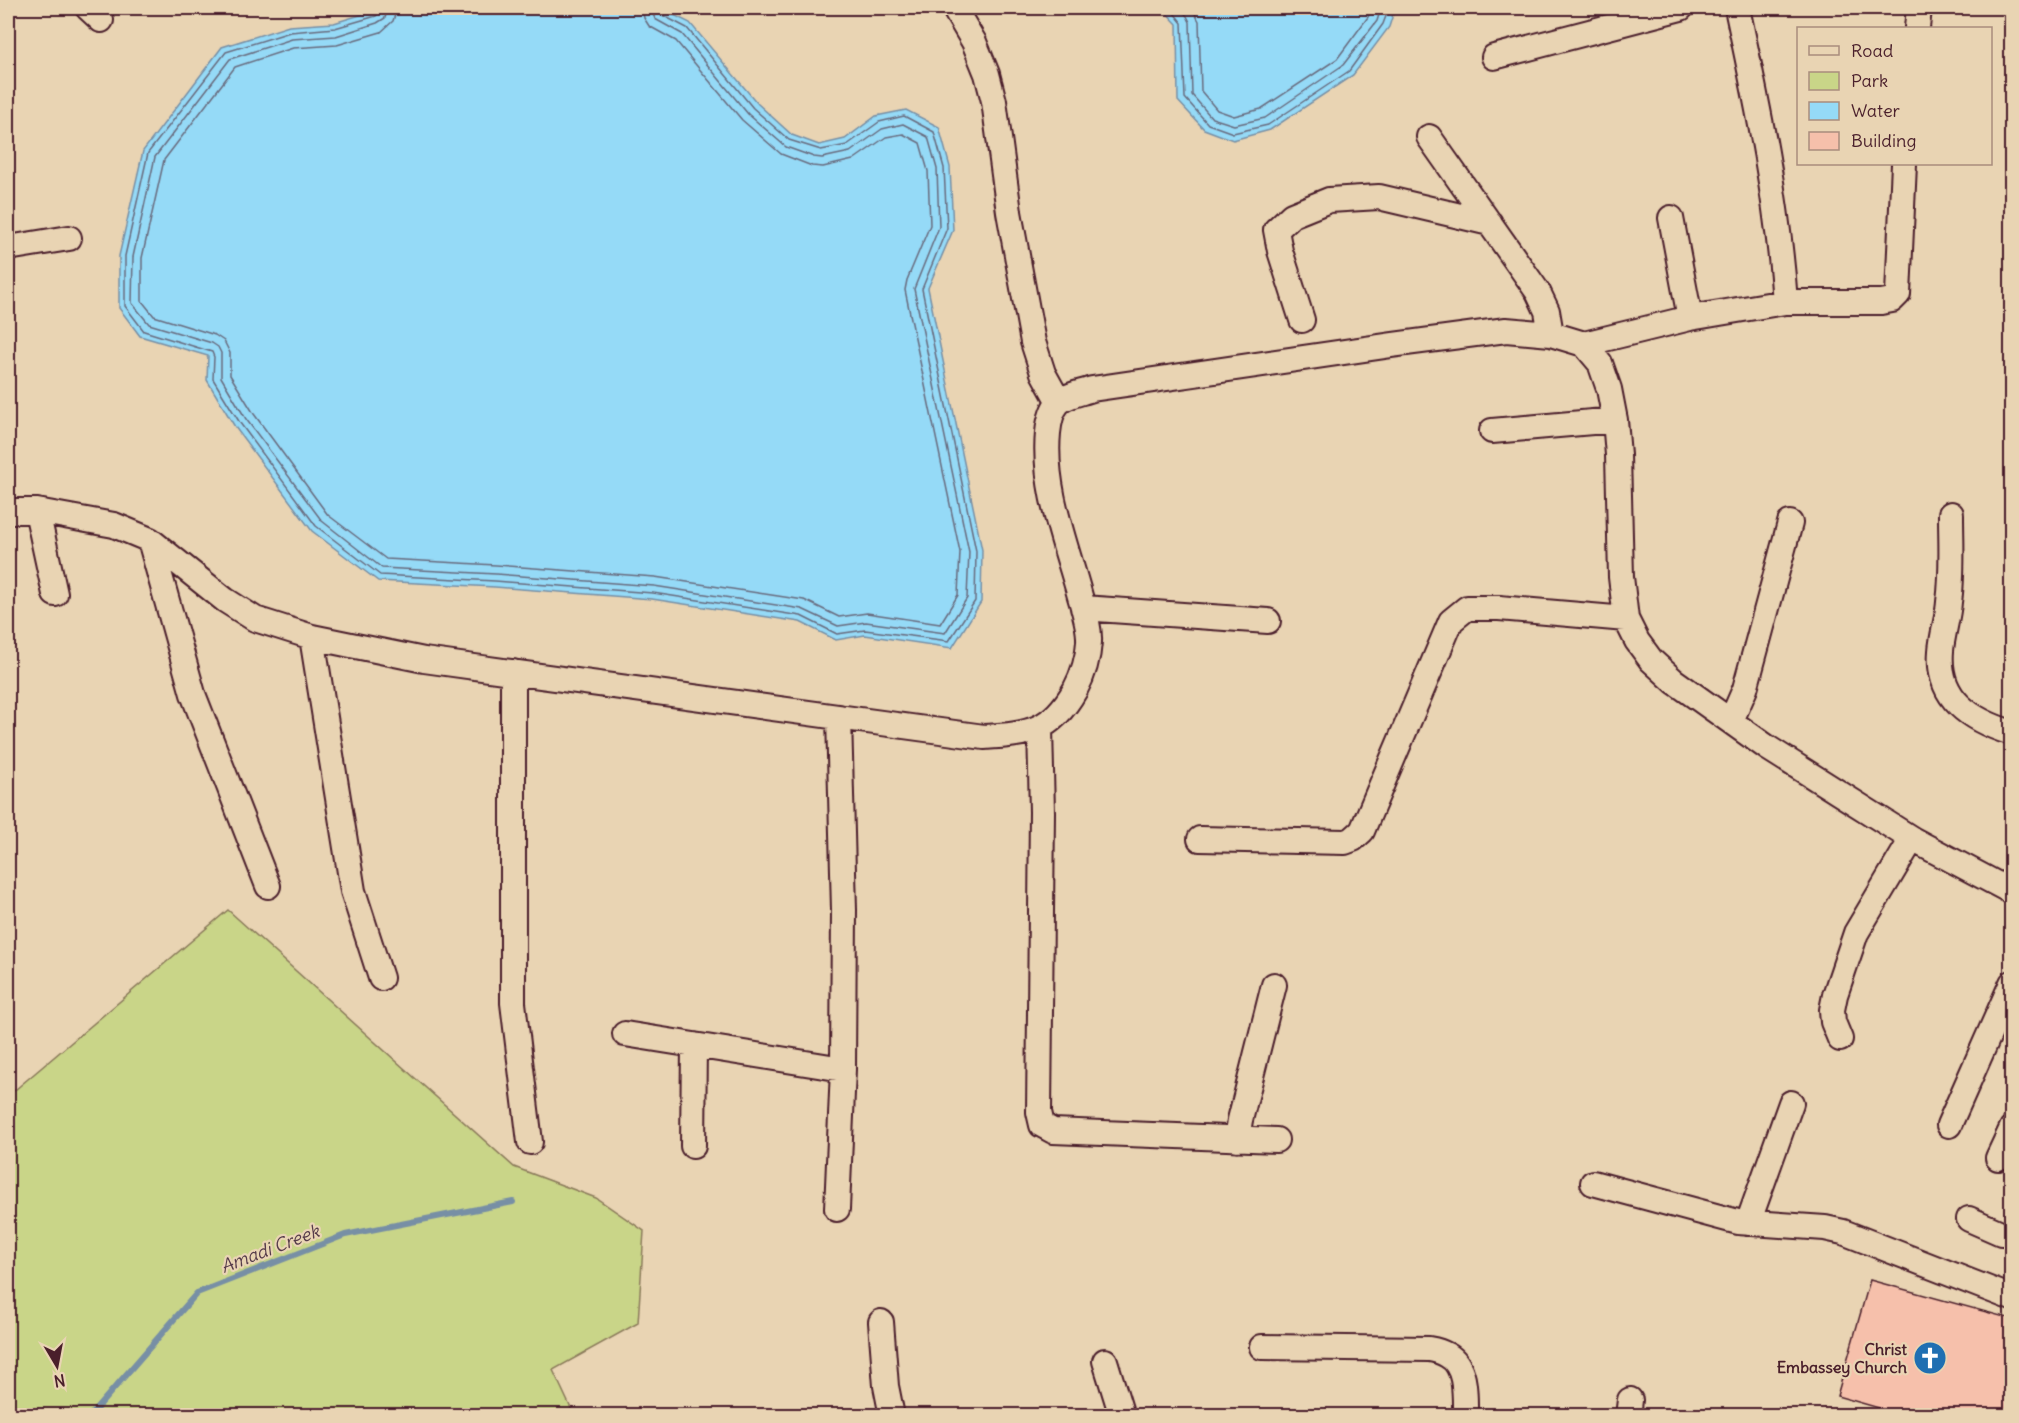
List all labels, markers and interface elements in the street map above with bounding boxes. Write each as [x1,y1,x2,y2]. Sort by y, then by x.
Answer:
legend [1797,27,1992,165]
text: Road [1851,39,1894,62]
text: Park [1851,69,1888,92]
text: Water [1851,99,1901,122]
text: Building [1851,129,1916,152]
water label: Amadi Creek [217,1219,324,1278]
north arrow [27,1336,87,1396]
place label: Christ Embassey Church [1777,1339,1908,1378]
church icon: Christ Embassey Church [1912,1340,1948,1376]
text: N [52,1370,67,1392]

